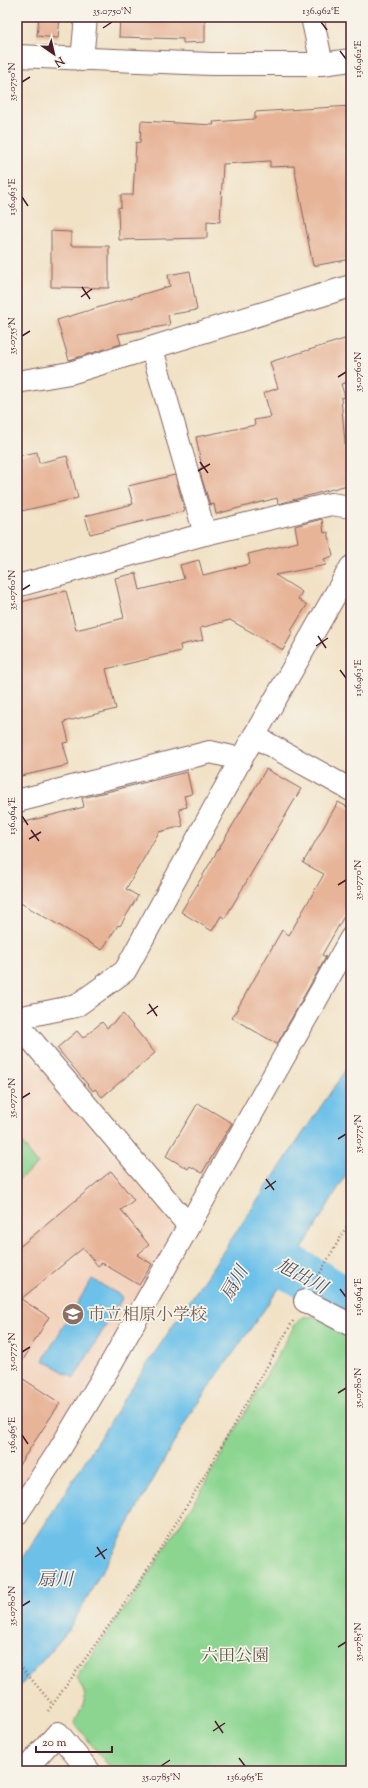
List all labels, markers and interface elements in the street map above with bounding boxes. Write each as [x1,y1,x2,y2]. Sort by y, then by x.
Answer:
text: 35.0750°N [92,4,132,19]
text: 136.962°E [302,4,340,19]
north arrow [34,34,74,74]
text: 136.962°E [351,40,366,78]
text: N [51,52,68,71]
text: 35.0750°N [5,62,20,102]
text: 136.963°E [5,179,20,215]
text: 35.0755°N [5,317,20,355]
text: 35.0760°N [351,352,366,392]
text: 35.0760°N [5,570,20,610]
text: 136.963°E [351,660,366,696]
text: 136.964°E [5,797,20,835]
text: 35.0770°N [351,860,366,900]
text: 35.0770°N [5,1078,20,1118]
text: 35.0775°N [351,1114,366,1154]
water label: 旭出川 [271,1254,333,1303]
water label: 扇川 [215,1260,257,1306]
text: 136.964°E [351,1278,366,1316]
school or university icon: 市立相原小学校 [60,1301,86,1327]
place label: 市立相原小学校 [88,1304,207,1328]
text: 35.0775°N [5,1332,20,1372]
text: 35.0780°N [351,1368,366,1408]
text: 136.965°E [5,1417,20,1453]
water label: 扇川 [37,1568,75,1594]
text: 35.0780°N [5,1586,20,1626]
text: 35.0785°N [351,1622,366,1662]
park label: 六田公園 [201,1645,269,1669]
scale bar [36,1728,112,1754]
text: 20 m [42,1734,67,1752]
text: 35.0785°N [142,1770,181,1785]
text: 136.965°E [227,1770,263,1785]

